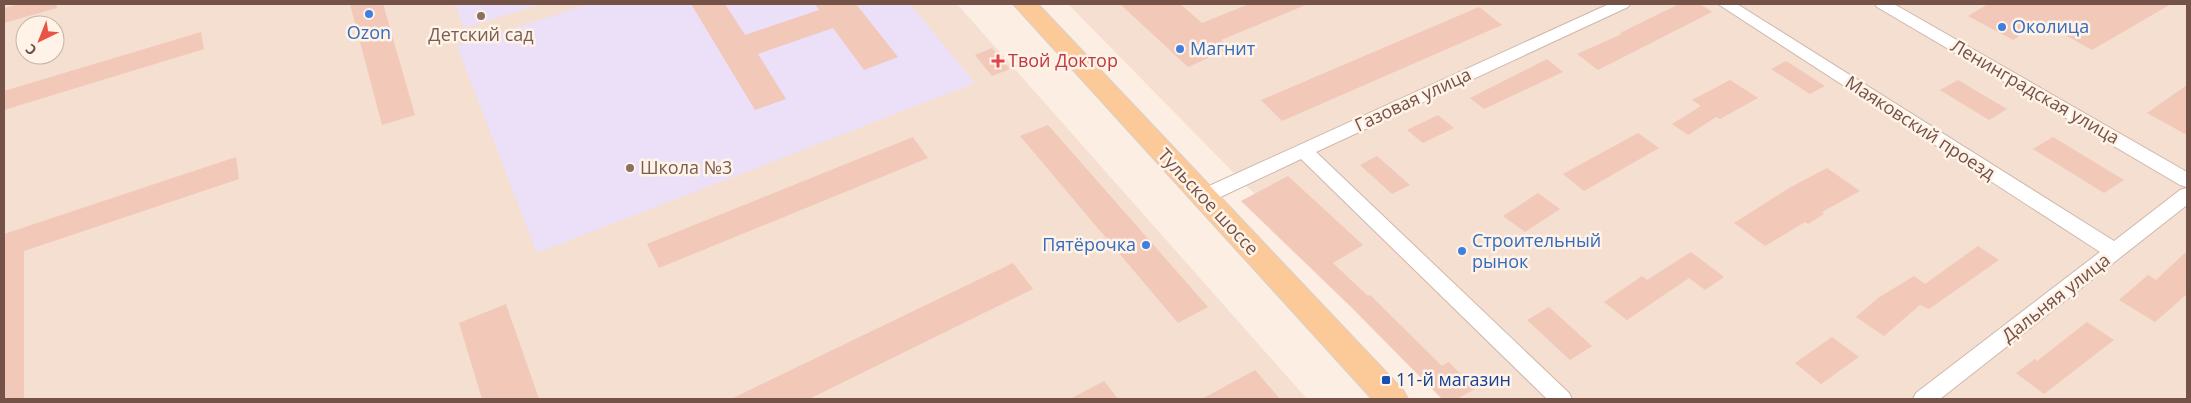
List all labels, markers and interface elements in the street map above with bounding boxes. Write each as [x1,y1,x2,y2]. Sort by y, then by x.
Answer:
marker: Ozon [363,8,375,20]
marker: Детский сад [475,10,487,22]
place label: Околица [2012,14,2089,38]
north arrow [15,15,65,65]
place label: Ozon [347,20,391,44]
marker: Околица [1996,21,2008,33]
place label: Детский сад [428,22,534,46]
street label: Ленинградская улица [1947,33,2124,149]
place label: Магнит [1190,36,1256,60]
text: С [21,40,41,60]
marker: Магнит [1174,43,1186,55]
place label: Твой Доктор [1008,48,1118,72]
marker: Твой Доктор [992,55,1004,67]
street label: Газовая улица [1350,62,1475,137]
street label: Маяковский проезд [1841,70,2000,185]
street label: Тульское шоссе [1153,143,1264,260]
place label: Школа №3 [640,155,732,179]
marker: Школа №3 [624,162,636,174]
place label: Строительный рынок [1472,228,1601,273]
place label: Пятёрочка [1042,232,1136,256]
marker: Пятёрочка [1140,239,1152,251]
marker: Строительный рынок [1456,245,1468,257]
street label: Дальняя улица [1996,247,2114,347]
place label: 11-й магазин [1396,367,1511,391]
marker: 11-й магазин [1380,374,1392,386]

